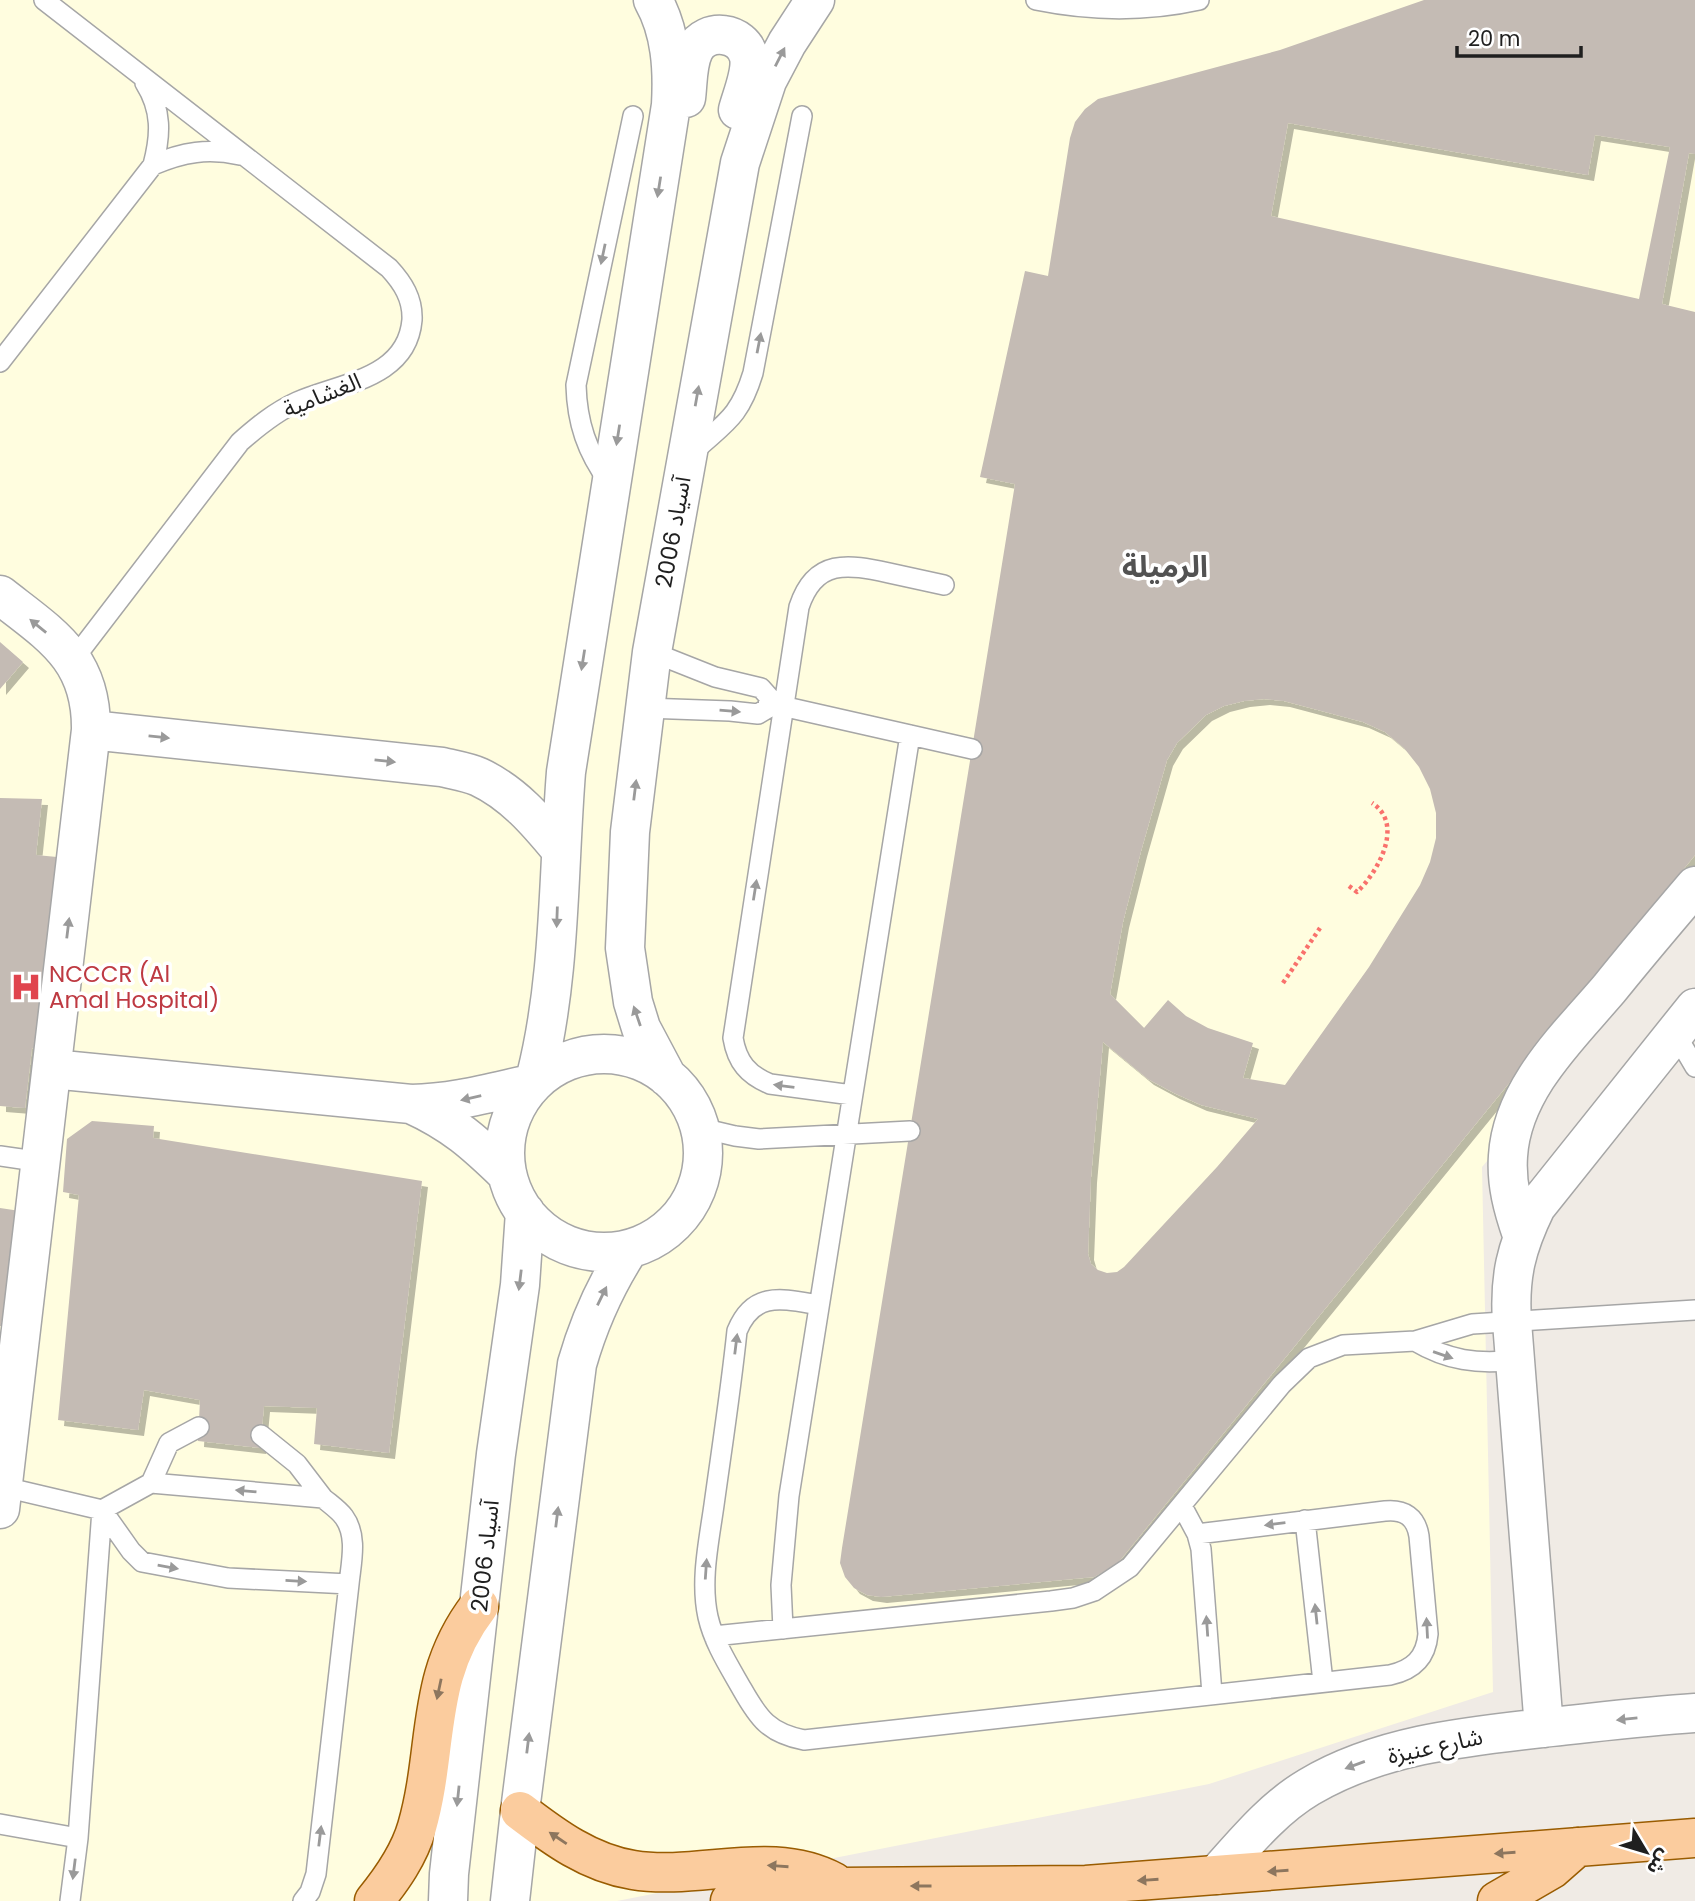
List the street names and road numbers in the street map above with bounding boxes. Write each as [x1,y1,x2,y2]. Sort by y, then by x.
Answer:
street label: الغشامية [278,365,366,425]
street label: آسياد 2006 [647,473,699,590]
street label: آسياد 2006 [463,1497,507,1614]
street label: شارع عنيزة [1384,1720,1486,1773]

